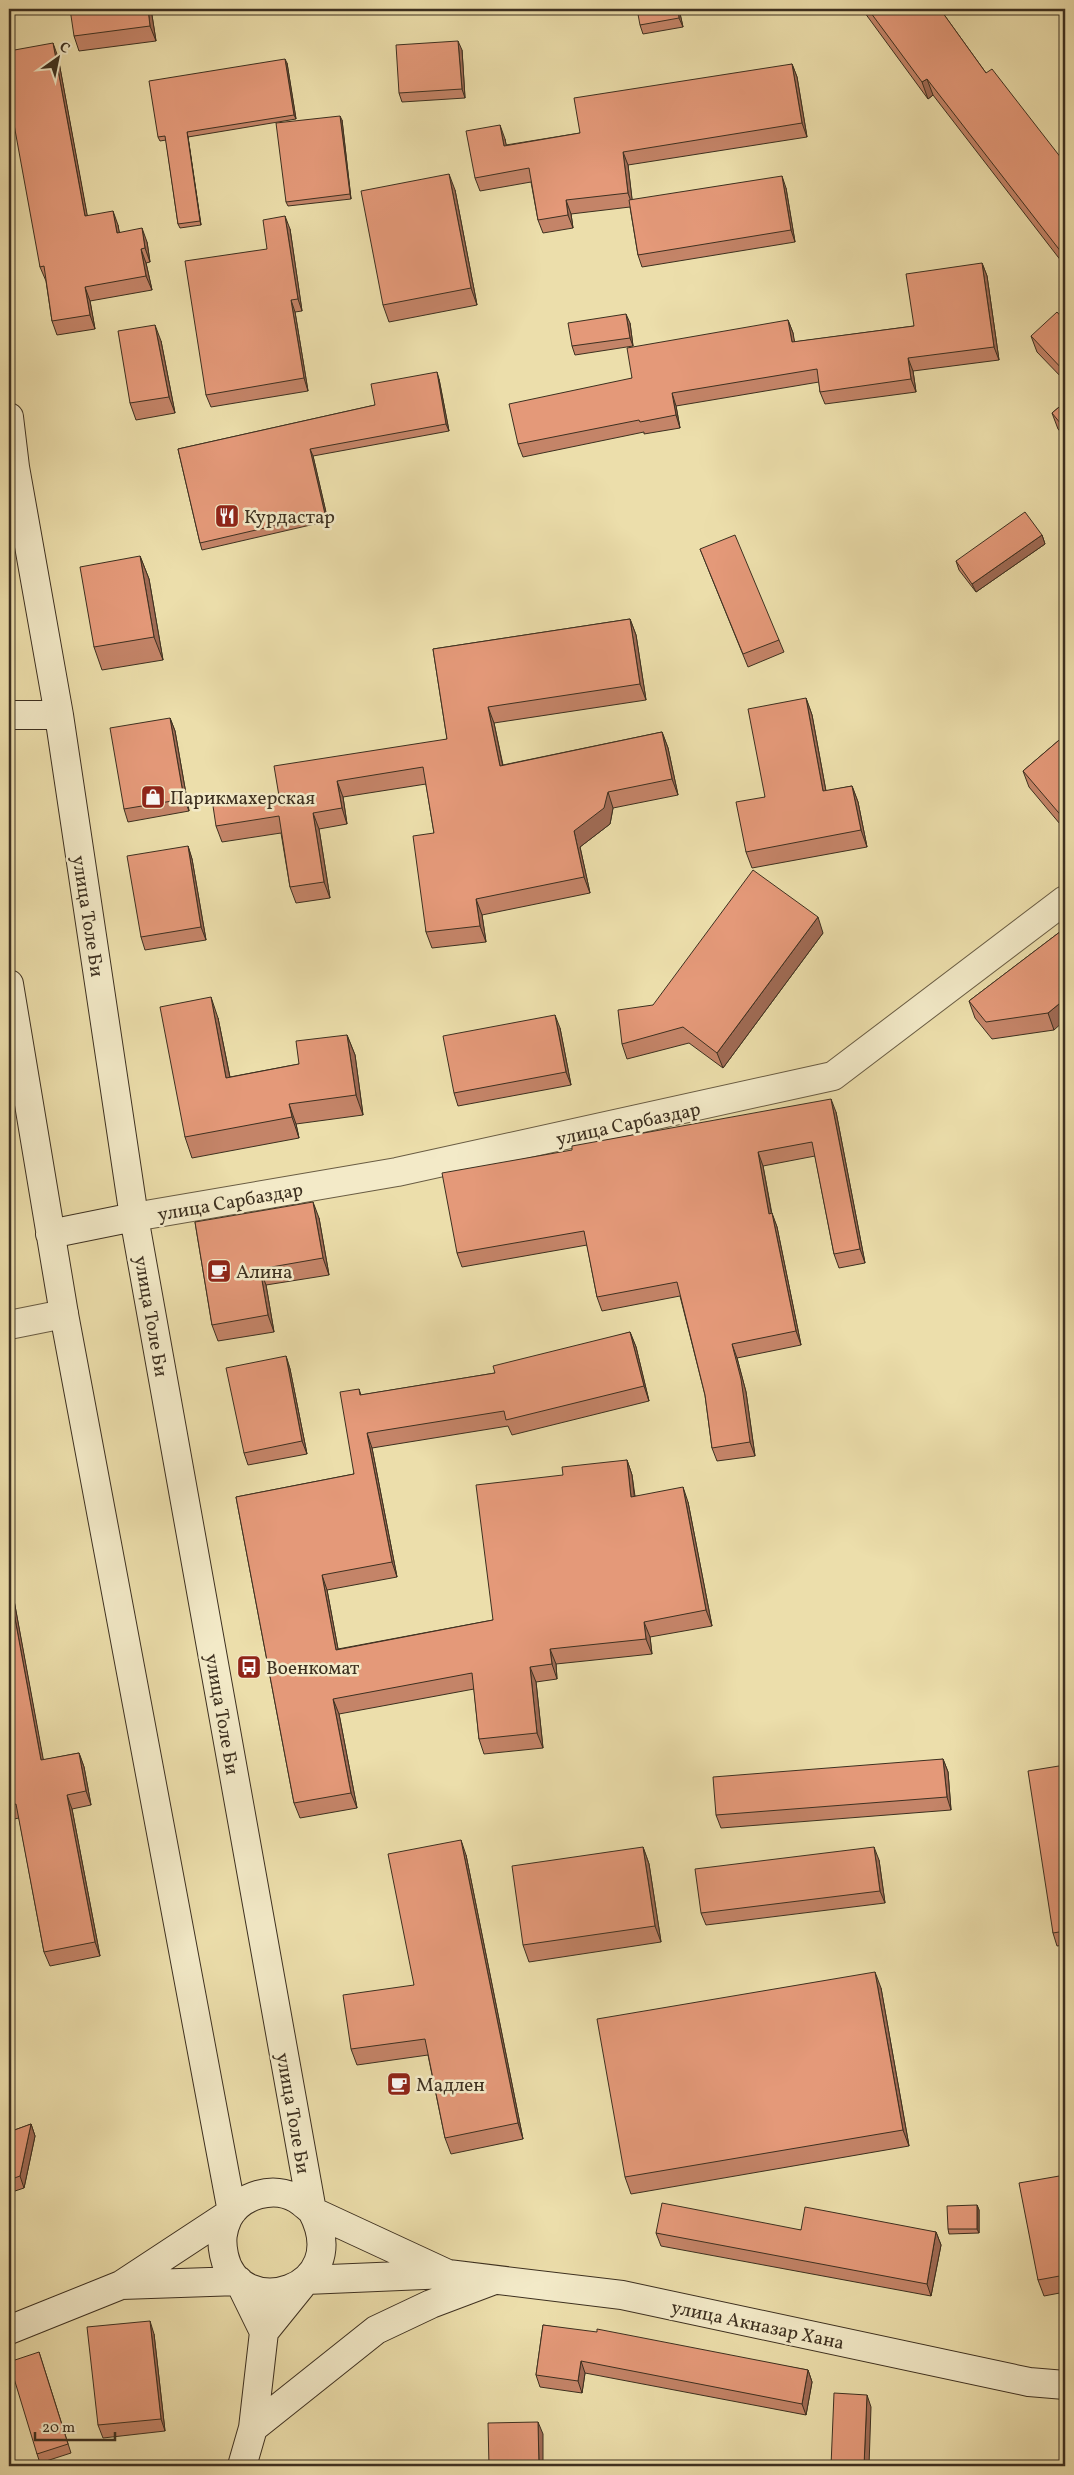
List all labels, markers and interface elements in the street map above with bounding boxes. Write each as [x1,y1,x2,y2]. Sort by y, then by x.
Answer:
north arrow [32,32,82,82]
text: С [55,38,73,59]
restaurant icon: Курдастар [214,503,240,529]
place label: Курдастар [244,505,335,531]
shop icon: Парикмахерская [140,784,166,810]
place label: Парикмахерская [170,786,315,812]
street label: улица Толе Би [65,854,109,979]
street label: улица Сарбаздар [554,1097,703,1153]
street label: улица Сарбаздар [156,1177,305,1229]
street label: улица Толе Би [127,1254,173,1379]
cafe icon: Алина [206,1258,232,1284]
place label: Алина [236,1260,292,1286]
street label: улица Толе Би [198,1652,244,1777]
bus stop icon: Военкомат [236,1654,262,1680]
place label: Военкомат [266,1656,360,1682]
street label: улица Толе Би [269,2051,315,2176]
cafe icon: Мадлен [386,2071,412,2097]
place label: Мадлен [416,2073,485,2099]
street label: улица Акназар Хана [669,2295,846,2357]
scale bar [35,2410,115,2442]
text: 20 m [42,2418,75,2439]

